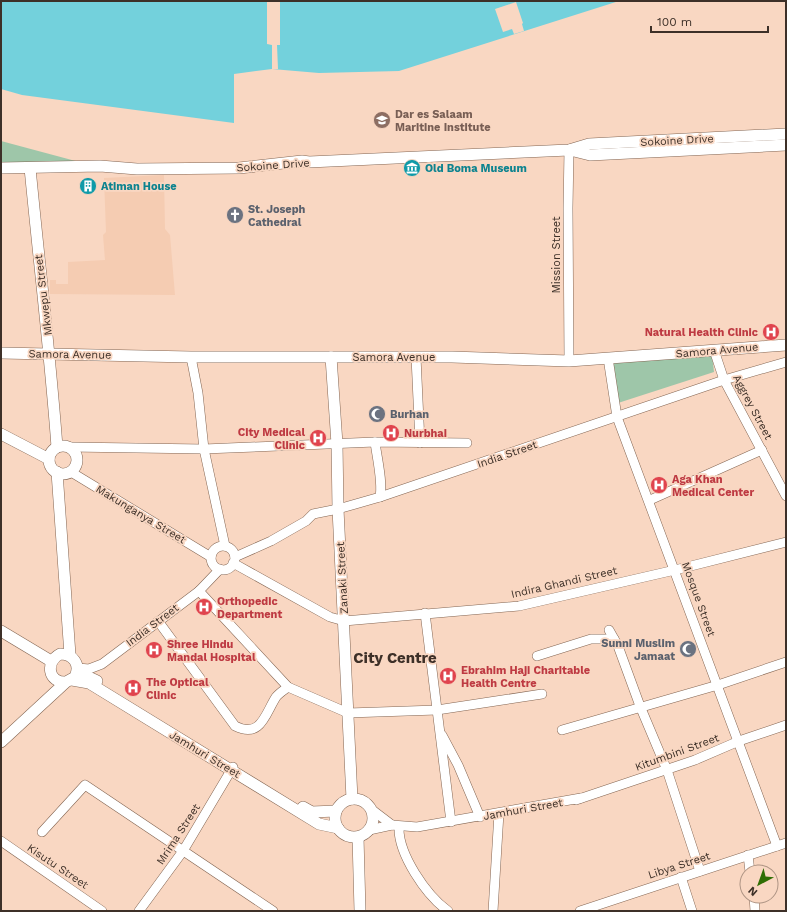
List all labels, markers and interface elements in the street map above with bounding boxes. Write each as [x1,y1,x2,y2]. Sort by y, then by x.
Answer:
scale bar [651,8,768,34]
text: 100 m [657,15,692,29]
place label: Dar es Salaam Maritine Institute [395,108,491,134]
school or university icon: Dar es Salaam Maritine Institute [372,110,392,130]
street label: Sokoine Drive [640,132,714,149]
street label: Sokoine Drive [236,156,310,175]
museum icon: Old Boma Museum [402,158,422,178]
place label: Old Boma Museum [425,162,527,175]
building icon: Atiman House [78,176,98,196]
place label: Atiman House [101,180,177,193]
place label: St. Joseph Cathedral [248,203,306,229]
church icon: St. Joseph Cathedral [225,205,245,225]
street label: Mission Street [550,216,563,294]
street label: Mkwepu Street [32,253,55,336]
hospital icon: Natural Health Clinic [761,322,781,342]
place label: Natural Health Clinic [645,326,758,339]
street label: Samora Avenue [675,340,759,361]
street label: Samora Avenue [28,347,111,362]
street label: Samora Avenue [353,351,435,364]
street label: Aggrey Street [730,373,775,442]
mosque icon: Burhan [367,404,387,424]
place label: Burhan [390,408,429,421]
hospital icon: Nurbhai [381,423,401,443]
place label: City Medical Clinic [238,426,305,452]
place label: Nurbhai [404,427,447,440]
hospital icon: City Medical Clinic [308,428,328,448]
street label: India Street [475,438,539,471]
place label: Aga Khan Medical Center [672,473,754,499]
hospital icon: Aga Khan Medical Center [649,475,669,495]
street label: Makunganya Street [93,482,188,547]
street label: Zanaki Street [334,541,351,614]
street label: Mosque Street [679,560,718,639]
street label: Indira Ghandi Street [510,564,619,601]
place label: Orthopedic Department [217,595,282,621]
hospital icon: Orthopedic Department [194,597,214,617]
street label: India Street [123,601,182,649]
place label: Sunni Muslim Jamaat [601,637,675,663]
place label: Shree Hindu Mandal Hospital [167,638,256,664]
mosque icon: Sunni Muslim Jamaat [678,639,698,659]
hospital icon: Shree Hindu Mandal Hospital [144,640,164,660]
district label: City Centre [353,649,437,667]
place label: Ebrahim Haji Charitable Health Centre [461,664,590,690]
hospital icon: Ebrahim Haji Charitable Health Centre [438,666,458,686]
place label: The Optical Clinic [146,676,209,702]
hospital icon: The Optical Clinic [123,678,143,698]
street label: Jamhuri Street [167,728,243,781]
street label: Kitumbini Street [633,731,721,774]
street label: Jamhuri Street [482,796,564,823]
street label: Mrima Street [154,801,203,867]
street label: Kisutu Street [25,841,91,892]
street label: Libya Street [646,849,712,882]
north arrow [739,864,779,904]
text: N [745,884,760,899]

